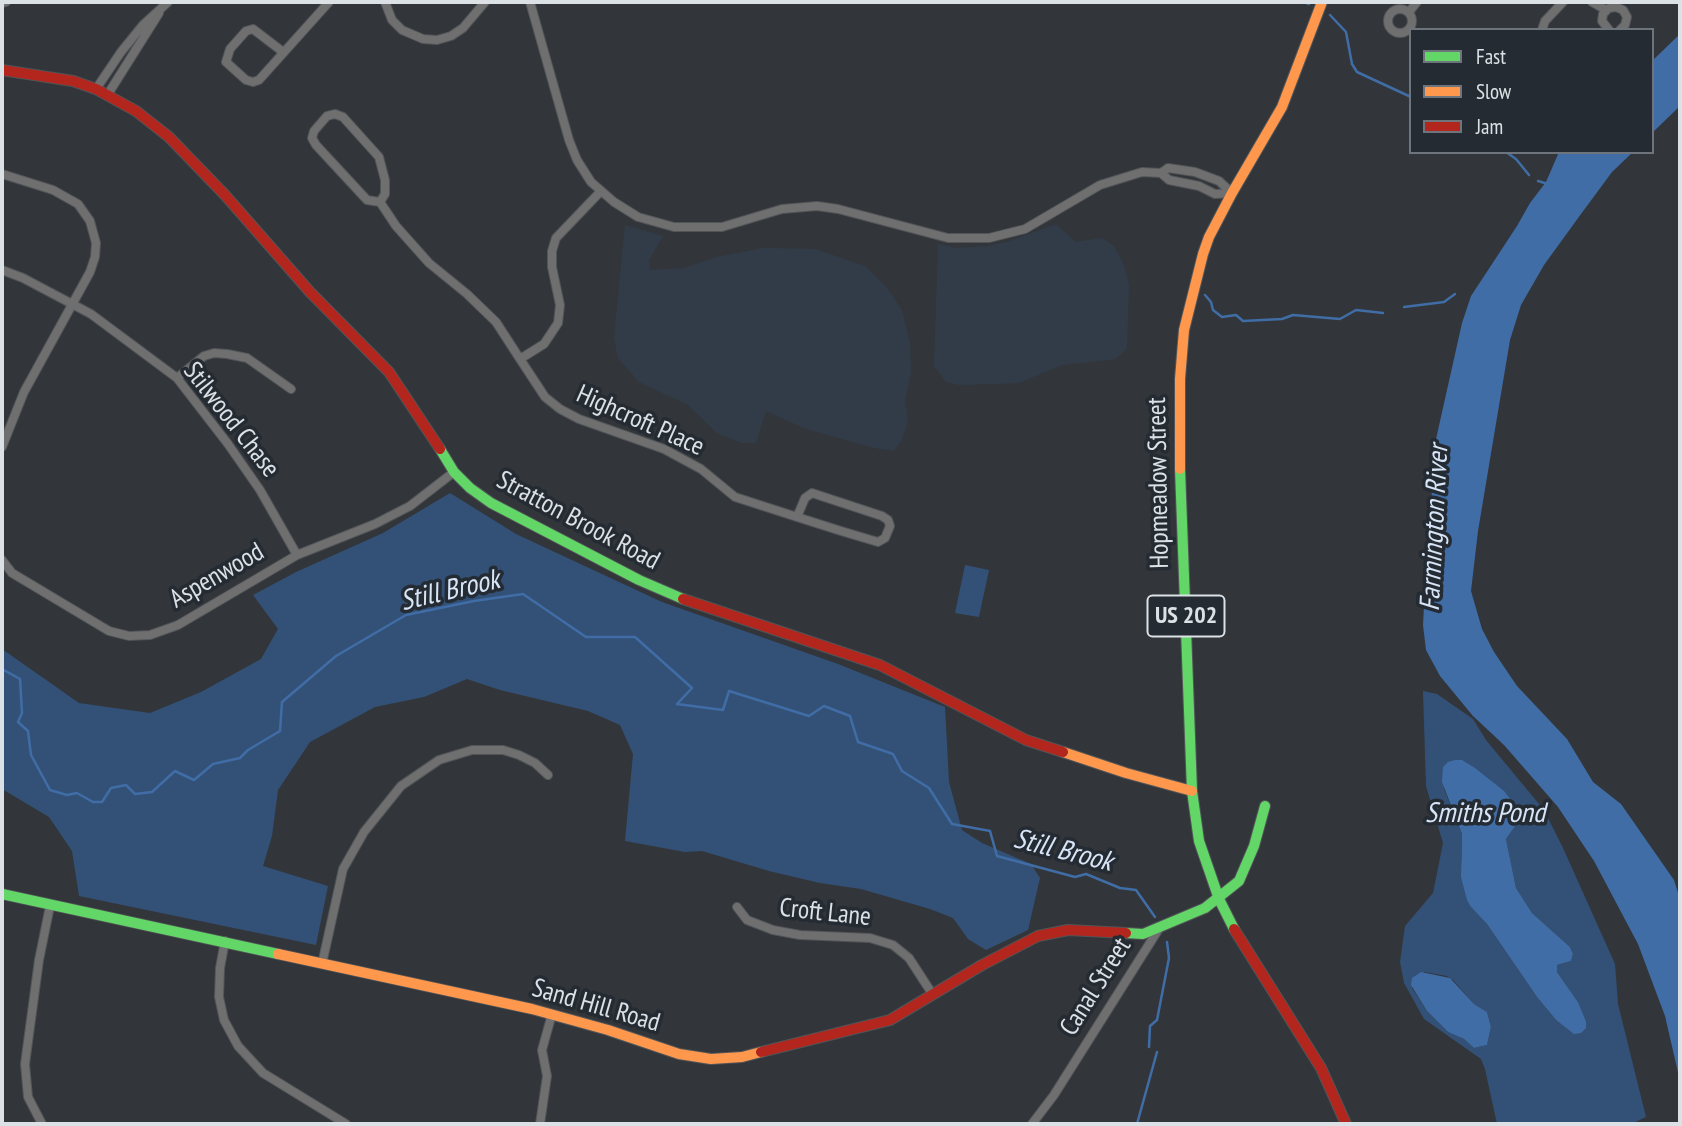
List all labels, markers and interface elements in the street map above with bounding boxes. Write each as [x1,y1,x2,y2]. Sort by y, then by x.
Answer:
legend [1409,28,1654,154]
text: Fast [1476,43,1506,70]
text: Slow [1476,78,1511,105]
text: Jam [1476,113,1503,140]
street label: Stilwood Chase [176,356,286,484]
street label: Highcroft Place [571,379,709,463]
street label: Hopmeadow Street [1142,397,1176,569]
water label: Farmington River [1414,444,1456,612]
street label: Stratton Brook Road [491,465,665,577]
street label: Aspenwood [164,537,270,615]
water label: Still Brook [397,563,503,619]
road number: US 202 [1148,596,1224,636]
water label: Smiths Pond [1425,797,1545,831]
water label: Still Brook [1010,823,1116,879]
street label: Croft Lane [778,893,872,933]
street label: Canal Street [1054,932,1138,1042]
street label: Sand Hill Road [529,973,663,1039]

